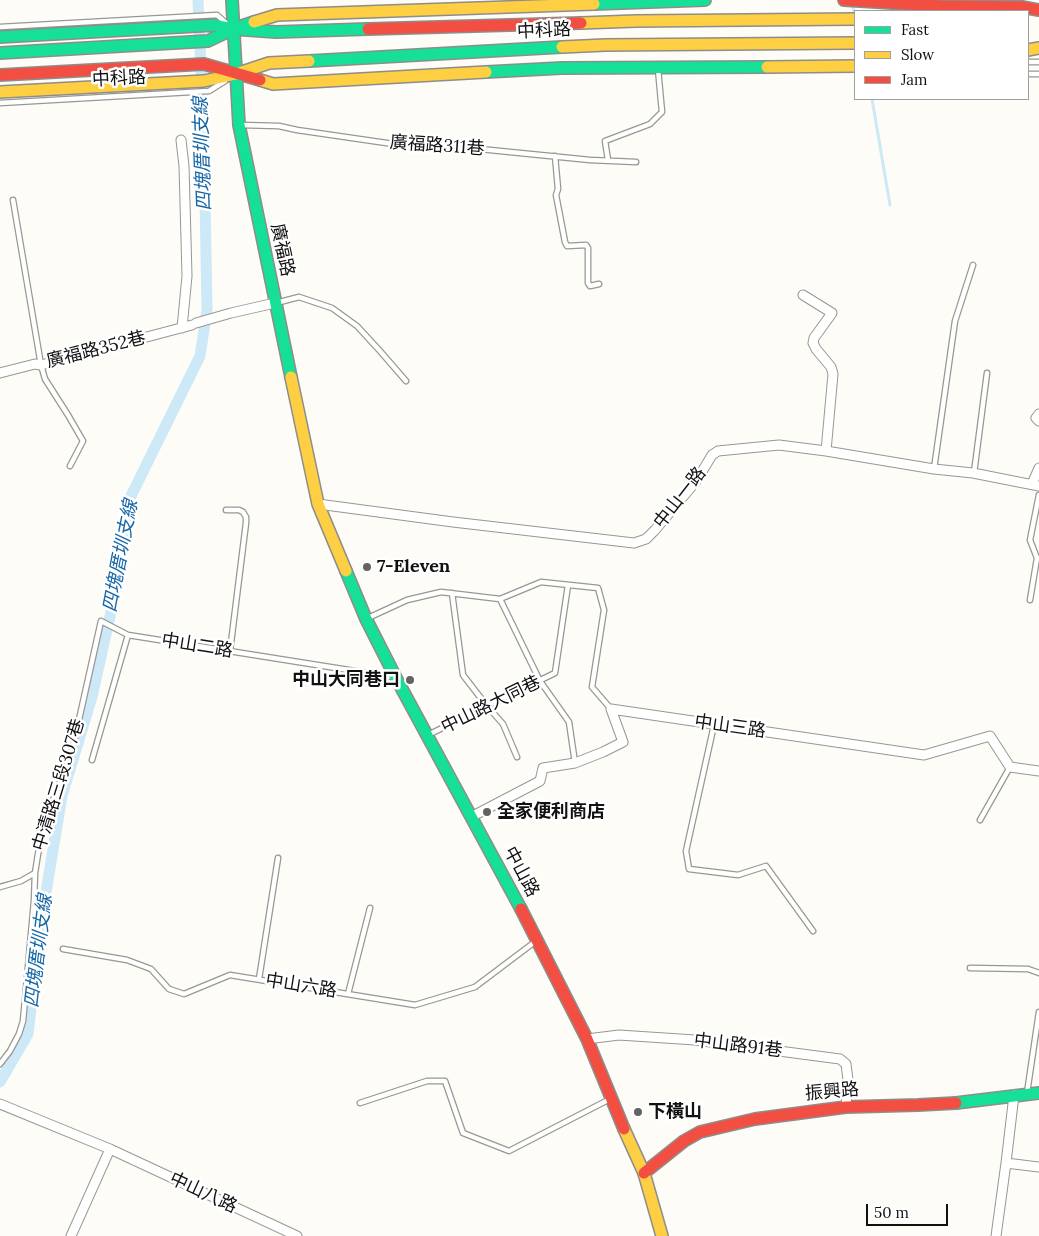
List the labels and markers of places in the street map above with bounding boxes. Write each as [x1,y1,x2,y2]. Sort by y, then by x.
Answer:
place label: 7-Eleven [377,556,450,578]
marker: 7-Eleven [361,561,373,573]
place label: 中山大同巷口 [292,669,400,691]
marker: 中山大同巷口 [404,674,416,686]
place label: 全家便利商店 [497,801,605,823]
marker: 全家便利商店 [481,806,493,818]
place label: 下橫山 [648,1101,702,1123]
marker: 下橫山 [632,1106,644,1118]

